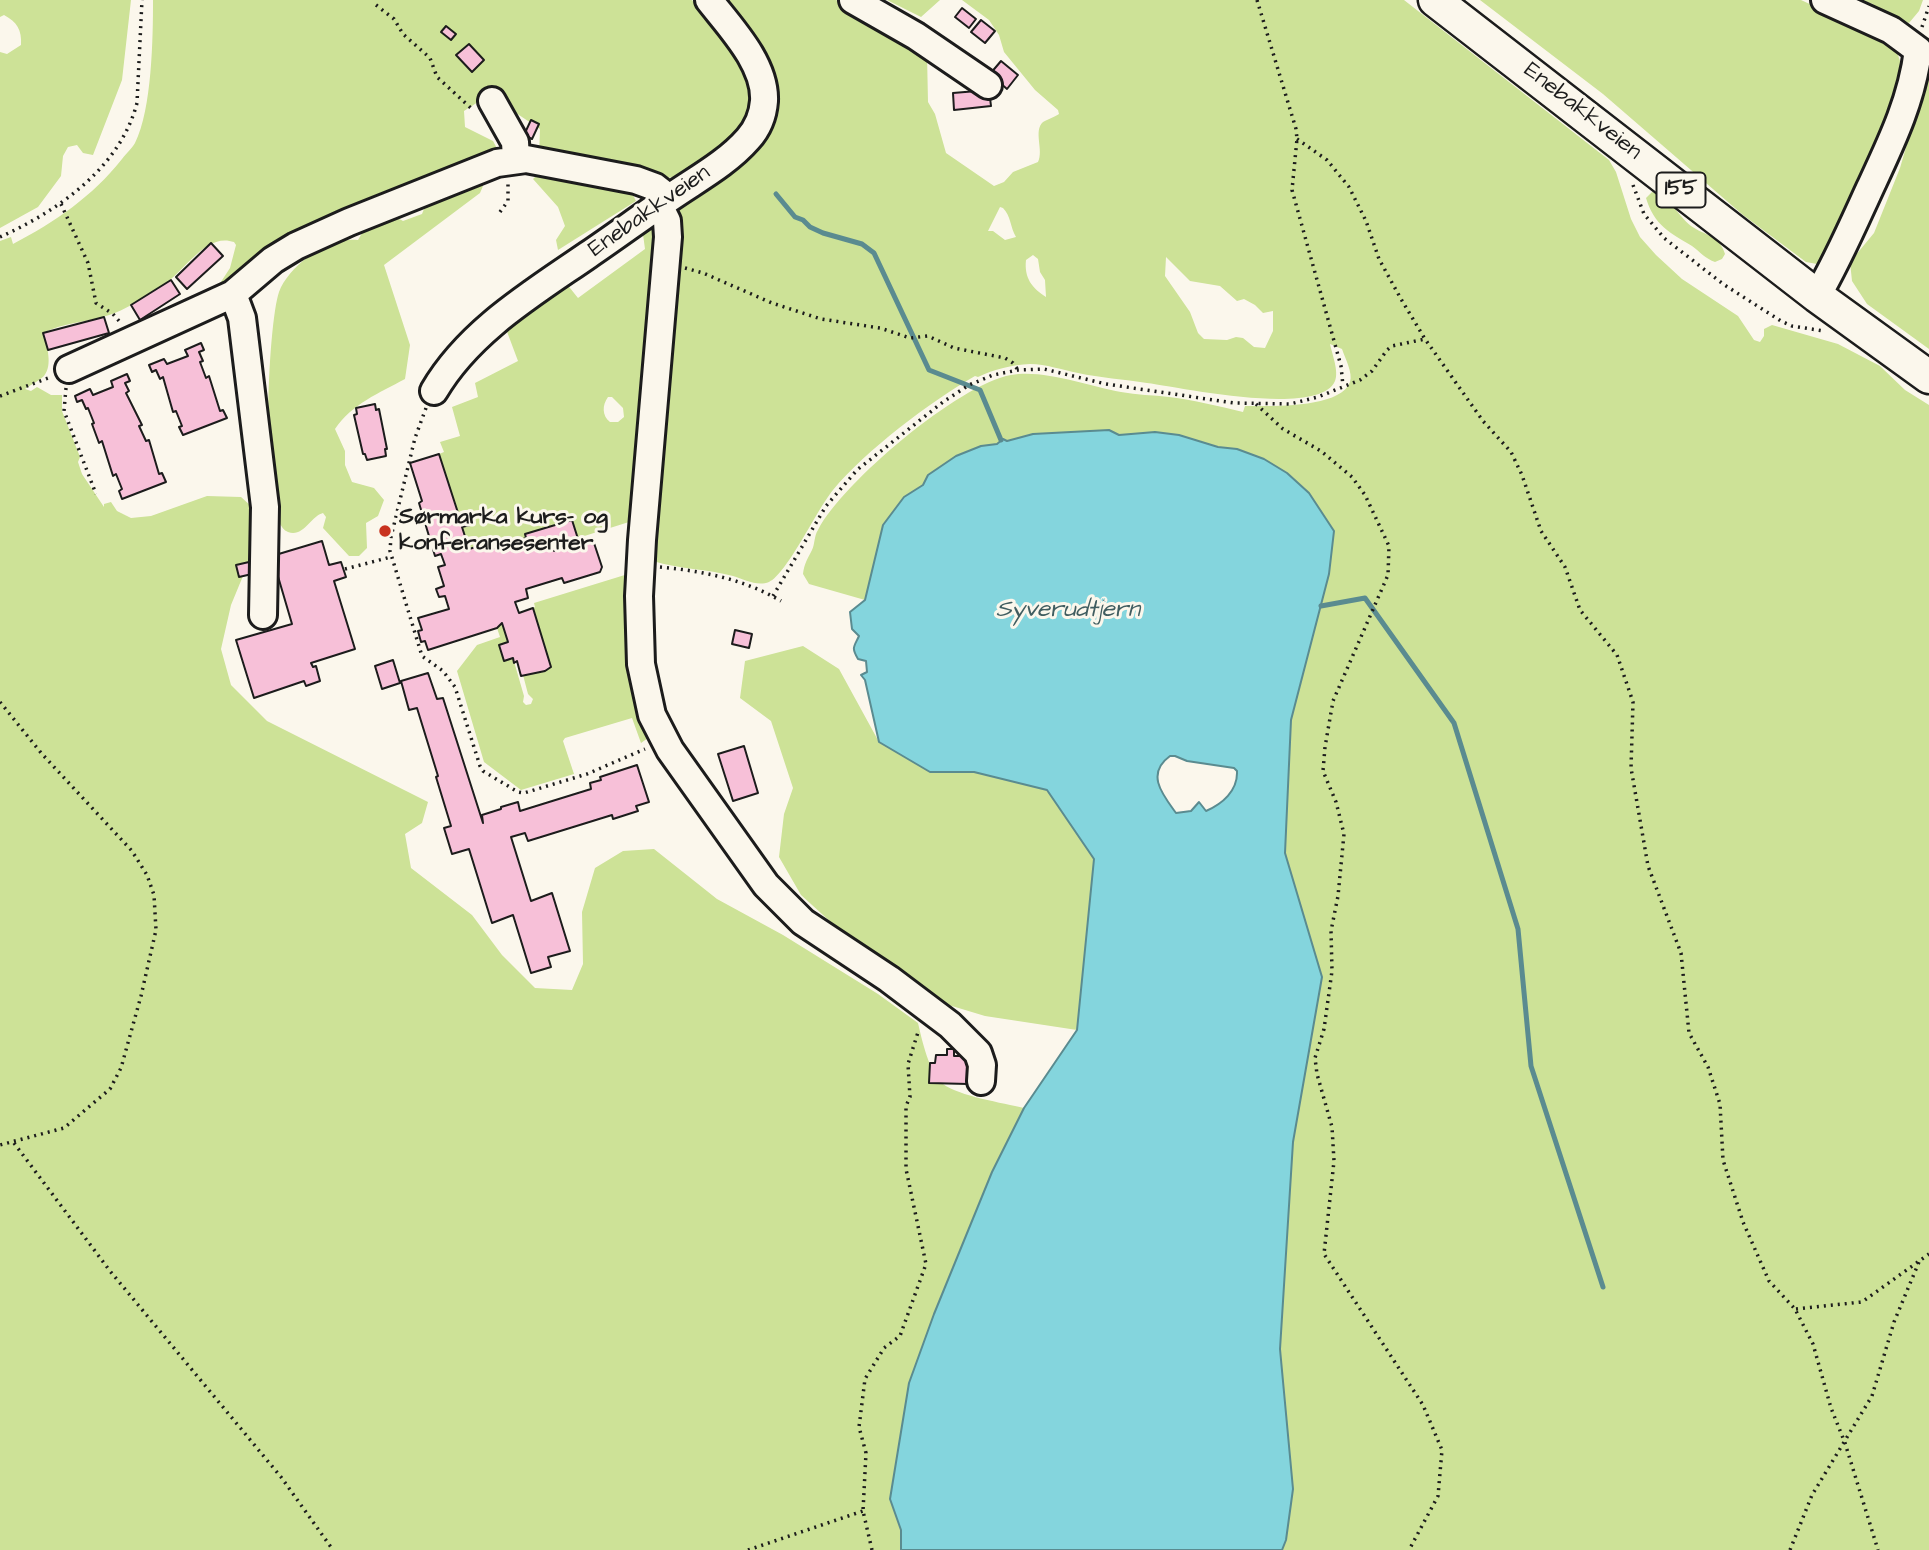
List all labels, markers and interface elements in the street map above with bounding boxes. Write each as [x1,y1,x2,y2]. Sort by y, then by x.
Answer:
street label: Enebakkveien [1517,57,1647,167]
street label: Enebakkveien [584,160,716,264]
road number: 155 [1656,172,1706,208]
place label: Sørmarka kurs- og konferansesenter [399,504,608,558]
marker: Sørmarka kurs- og konferansesenter [377,523,393,539]
water label: Syverudtjern [996,597,1140,625]

